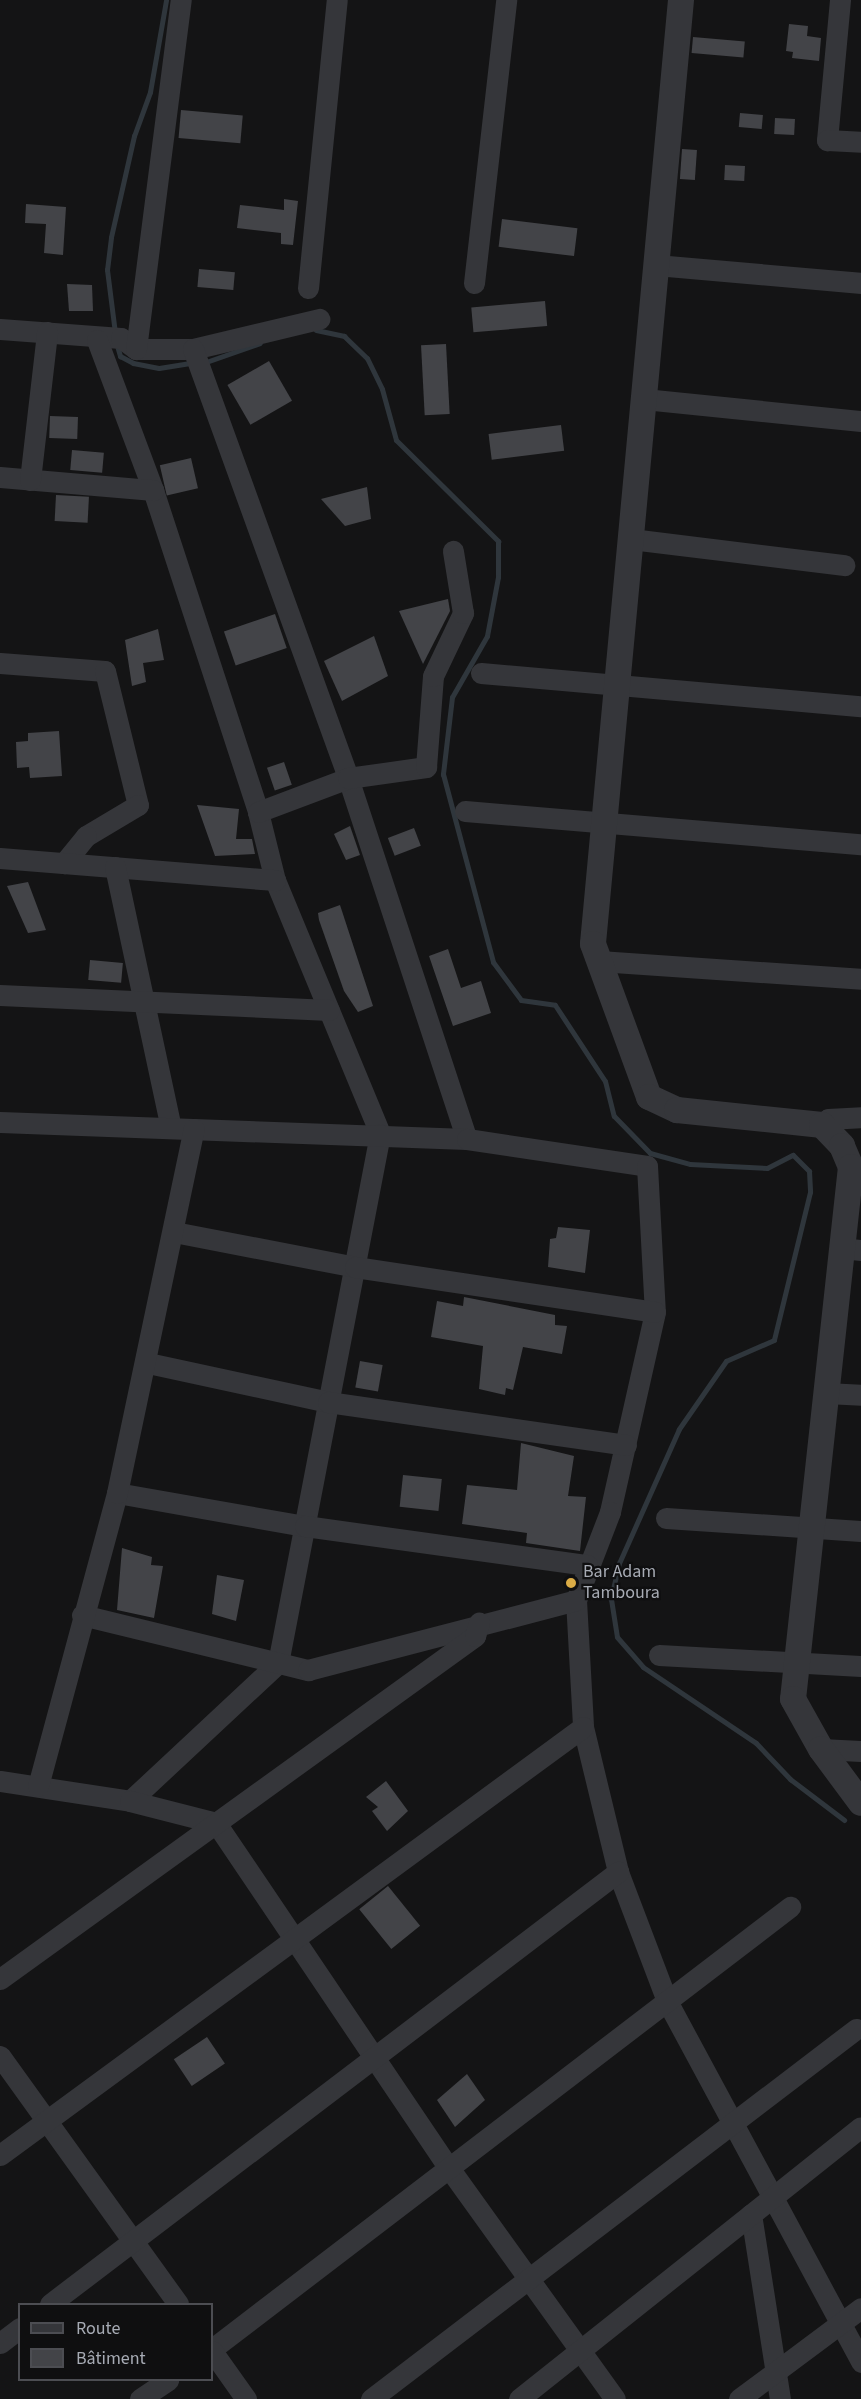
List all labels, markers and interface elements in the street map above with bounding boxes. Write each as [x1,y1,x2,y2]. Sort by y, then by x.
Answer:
place label: Bar Adam Tamboura [583,1562,660,1604]
marker: Bar Adam Tamboura [564,1576,578,1590]
legend [18,2303,213,2381]
text: Route [76,2316,120,2341]
text: Bâtiment [76,2346,146,2371]

